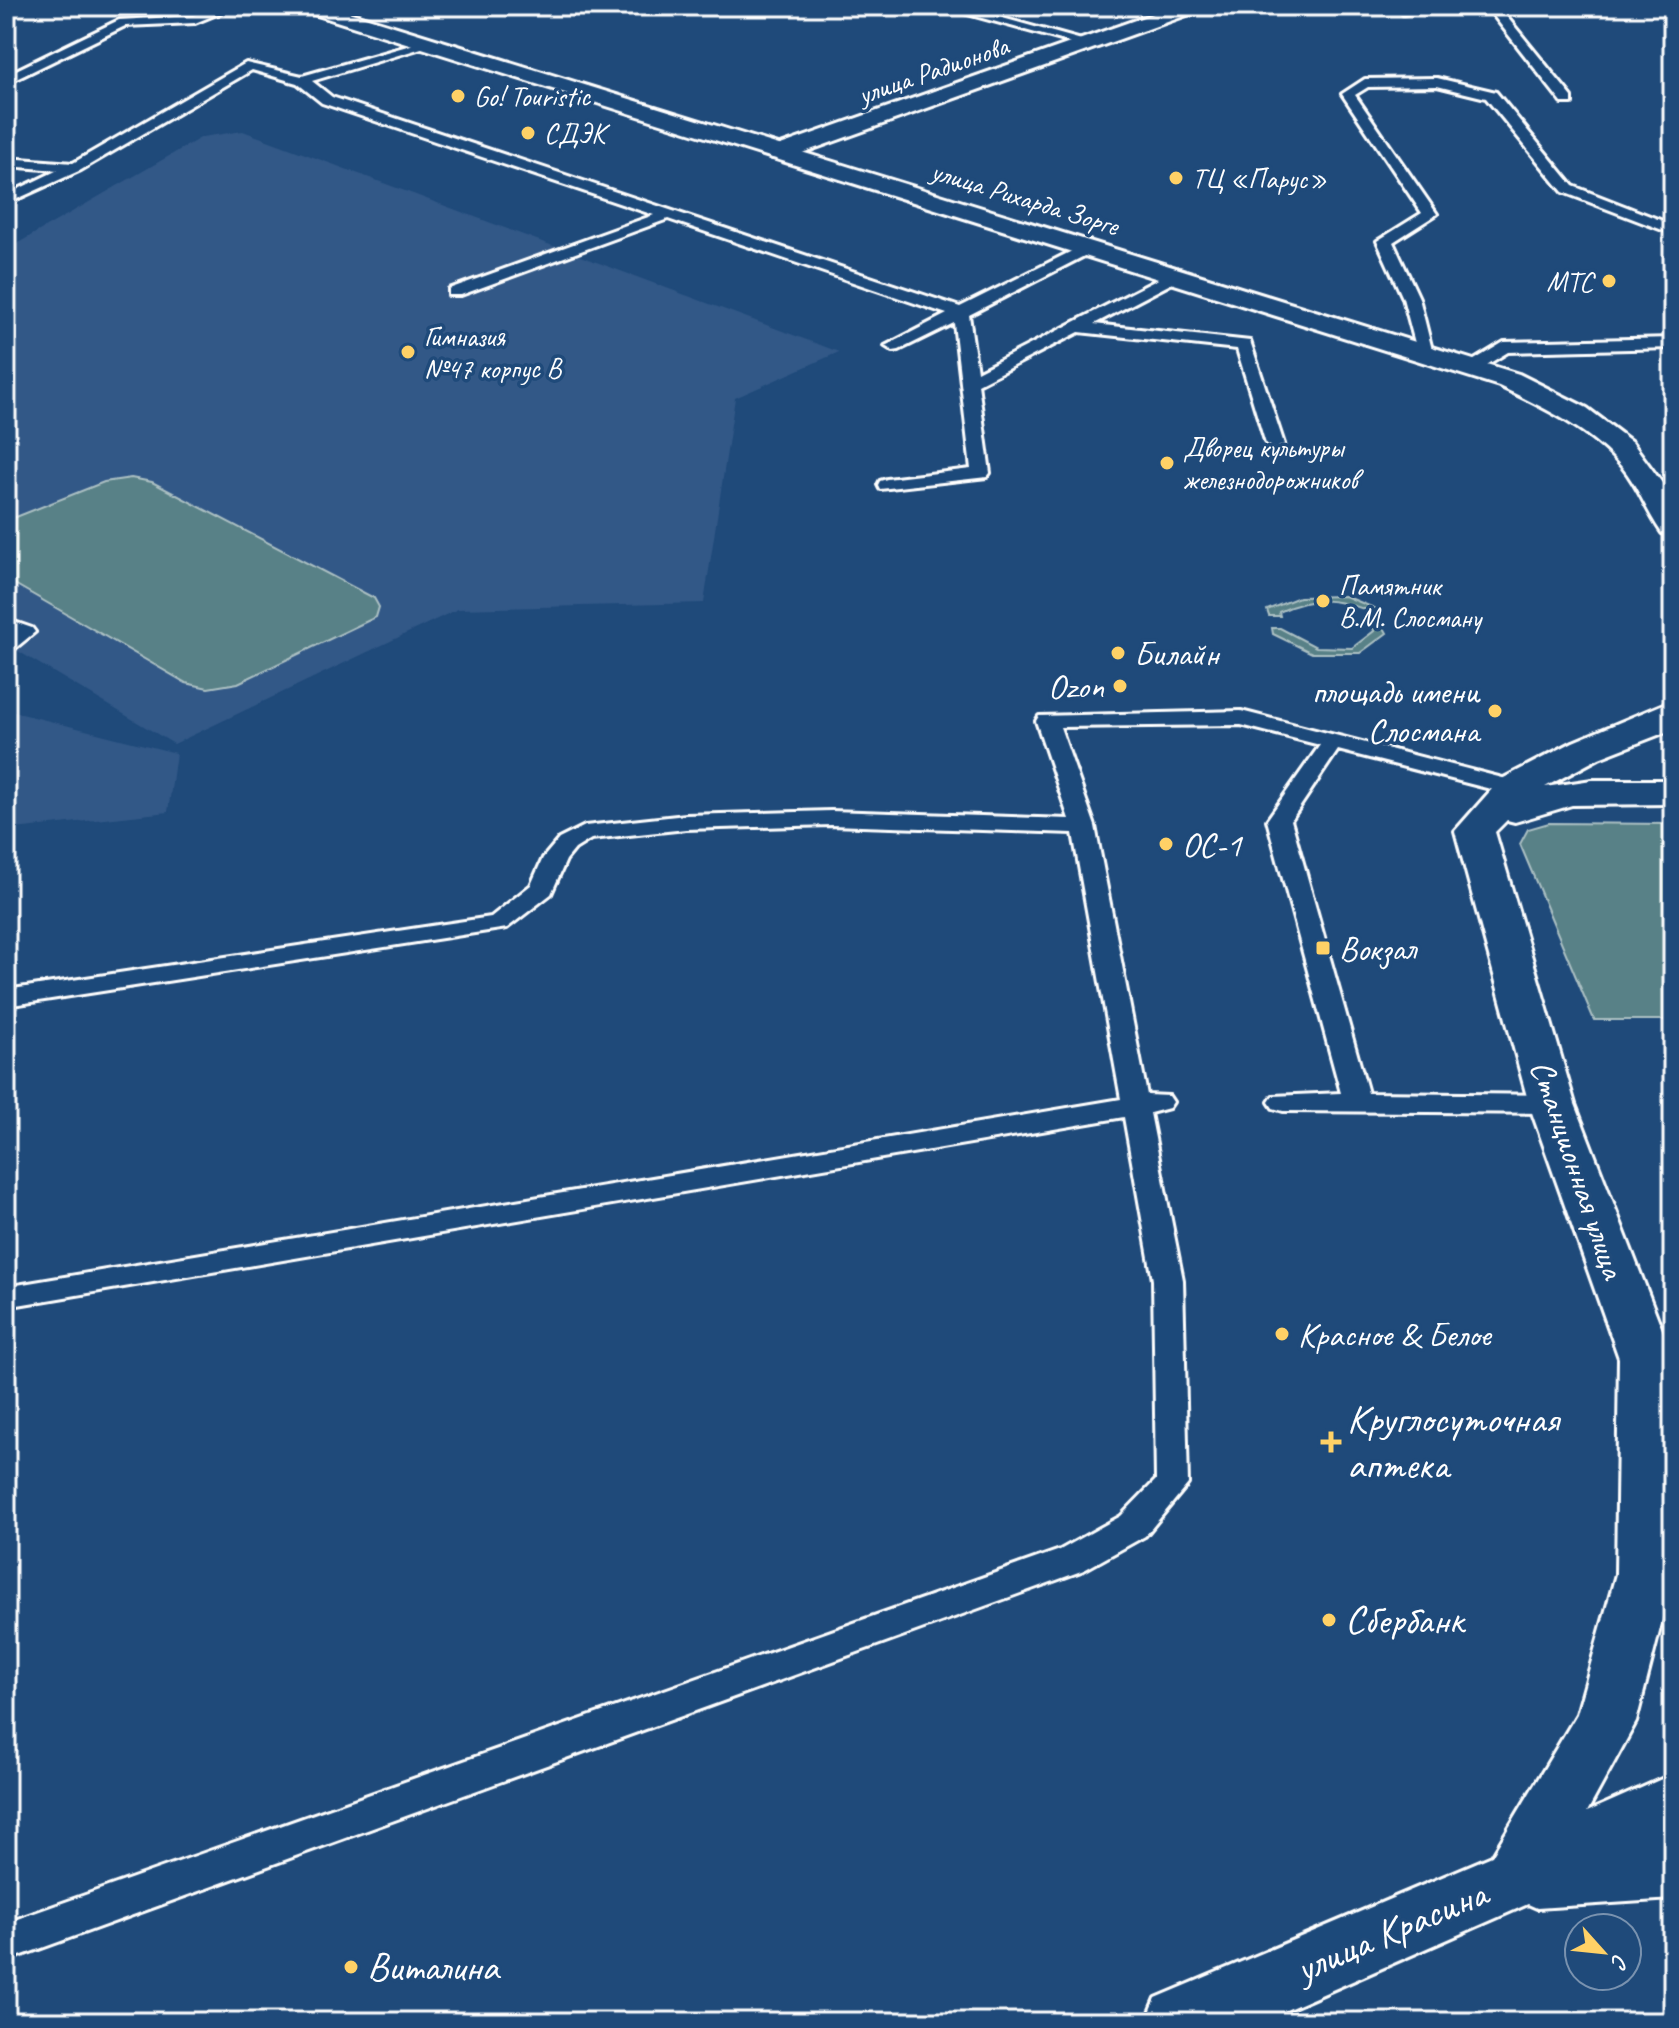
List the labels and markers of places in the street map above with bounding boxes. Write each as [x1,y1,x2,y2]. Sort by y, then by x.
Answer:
place label: Go! Touristic [474,79,592,114]
marker: Go! Touristic [449,87,467,105]
place label: СДЭК [544,116,611,151]
marker: СДЭК [519,124,537,142]
place label: ТЦ «Парус» [1192,161,1327,196]
marker: ТЦ «Парус» [1167,169,1185,187]
place label: МТС [1547,264,1596,299]
marker: МТС [1600,272,1618,290]
place label: Гимназия №47 корпус В [424,319,564,386]
marker: Гимназия №47 корпус В [399,343,417,361]
place label: Дворец культуры железнодорожников [1183,430,1364,497]
marker: Дворец культуры железнодорожников [1158,454,1176,472]
place label: Памятник В.М. Слосману [1339,568,1484,635]
marker: Памятник В.М. Слосману [1314,592,1332,610]
place label: Билайн [1134,632,1221,675]
marker: Билайн [1109,644,1127,662]
place label: Ozon [1048,665,1105,708]
place label: площадь имени Слосмана [1312,670,1482,752]
marker: Ozon [1111,677,1129,695]
marker: площадь имени Слосмана [1486,702,1504,720]
place label: ОС-1 [1182,823,1243,866]
marker: ОС-1 [1157,835,1175,853]
place label: Вокзал [1339,927,1419,970]
marker: Вокзал [1314,939,1332,957]
place label: Красное & Белое [1298,1313,1492,1356]
marker: Красное & Белое [1273,1325,1291,1343]
place label: Круглосуточная аптека [1347,1394,1562,1490]
marker: Круглосуточная аптека [1322,1433,1340,1451]
place label: Сбербанк [1345,1595,1467,1645]
marker: Сбербанк [1320,1611,1338,1629]
place label: Виталина [367,1942,501,1992]
marker: Виталина [342,1958,360,1976]

